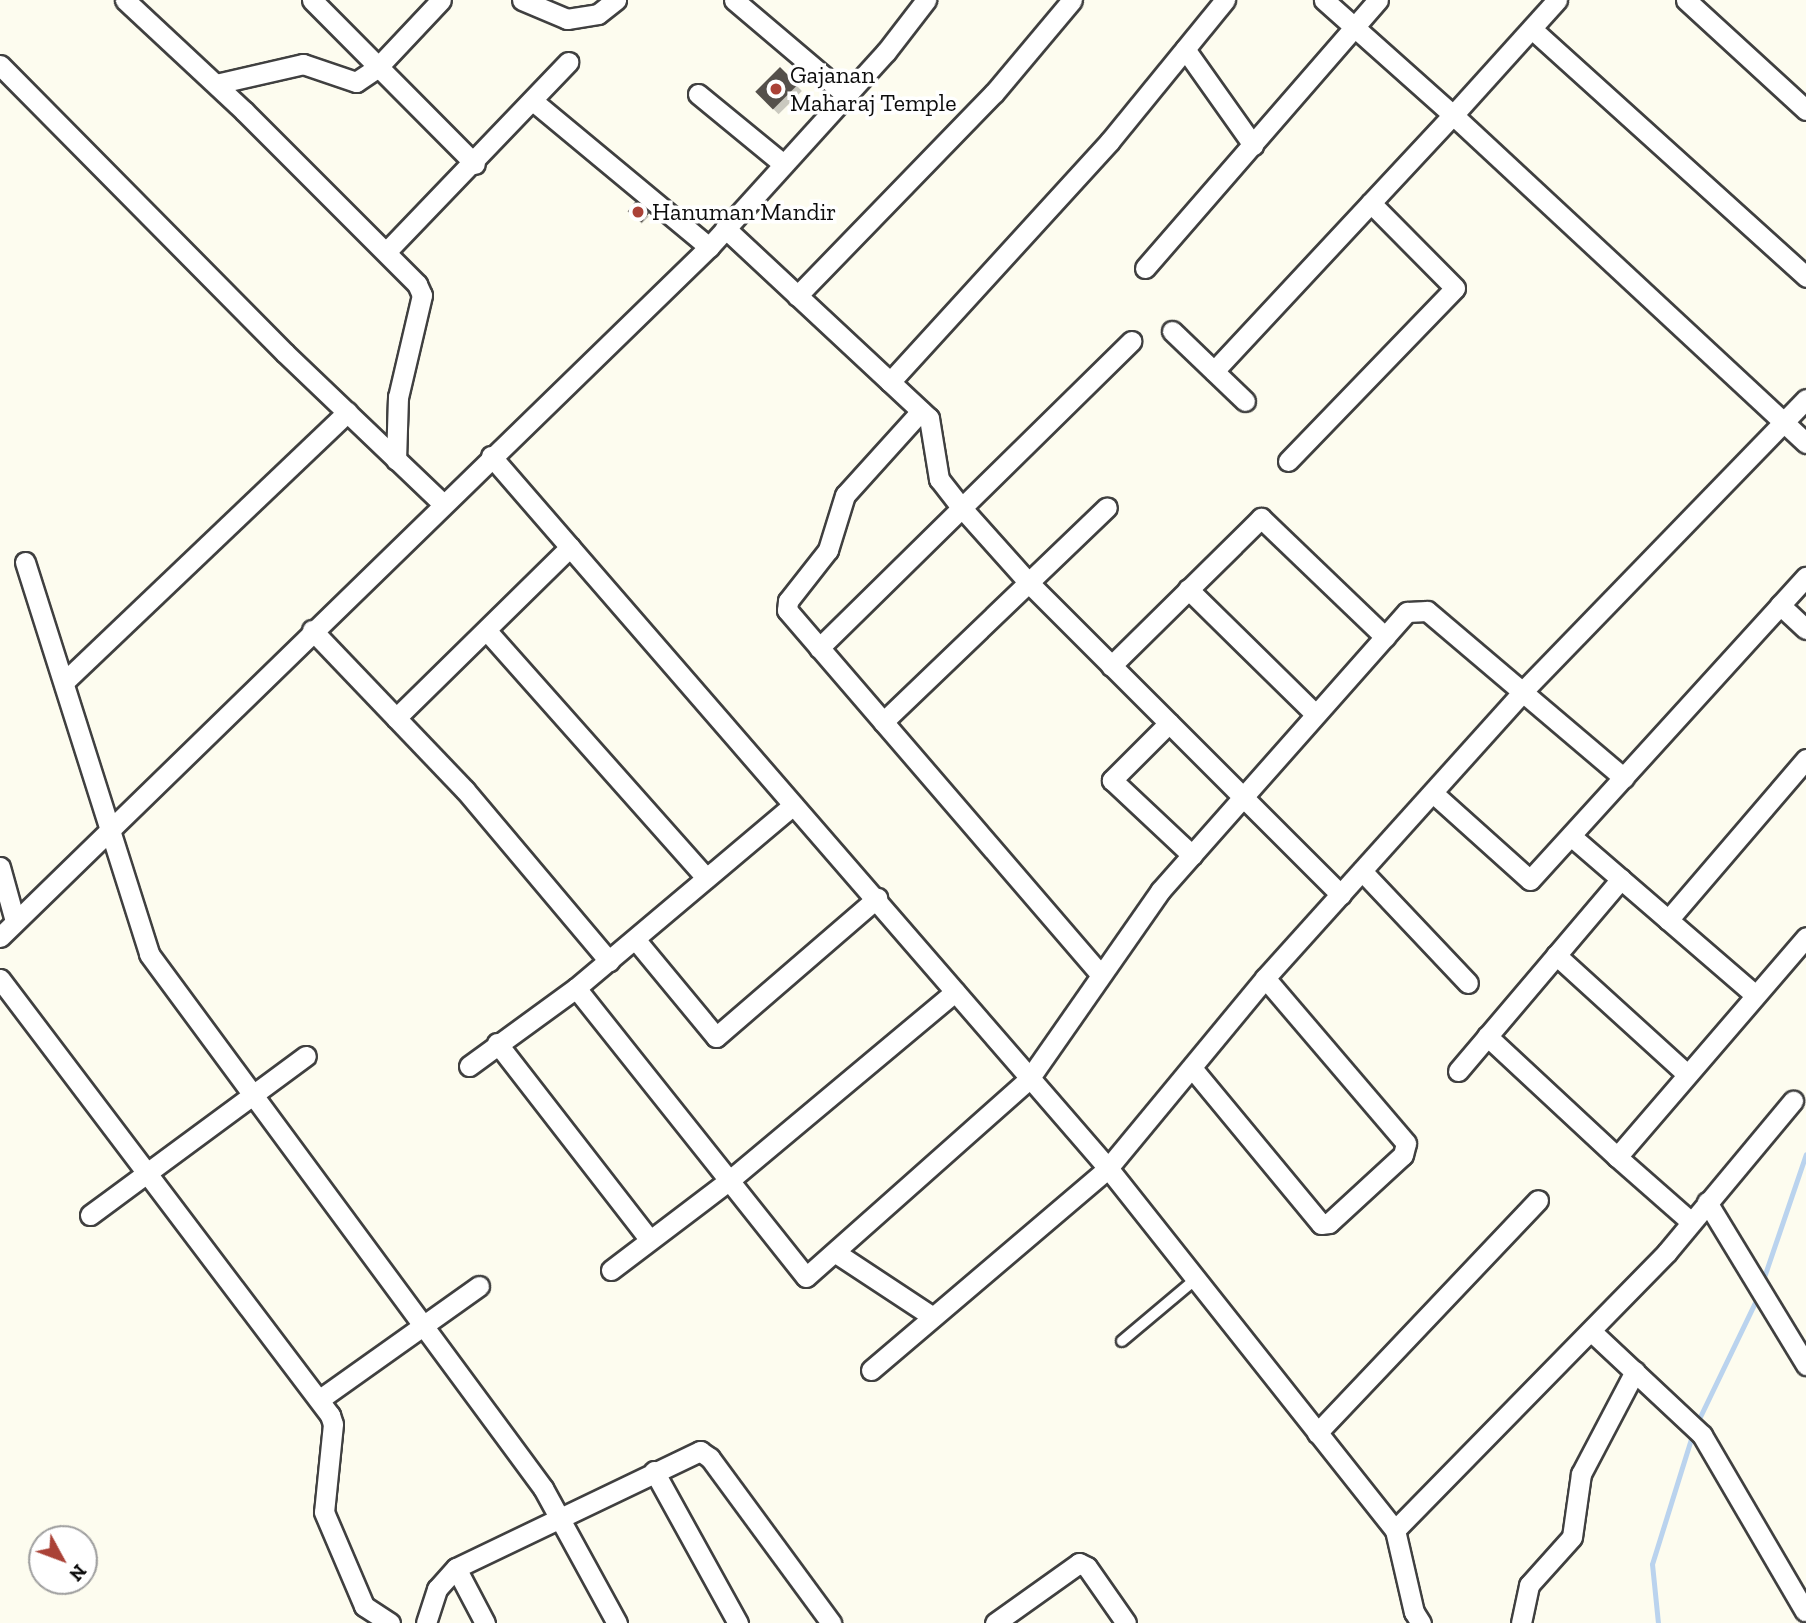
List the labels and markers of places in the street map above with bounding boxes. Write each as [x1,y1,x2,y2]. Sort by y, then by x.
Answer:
place label: Gajanan Maharaj Temple [790,61,957,117]
marker: Gajanan Maharaj Temple [768,81,784,97]
place label: Hanuman Mandir [652,198,836,226]
marker: Hanuman Mandir [630,204,646,220]

